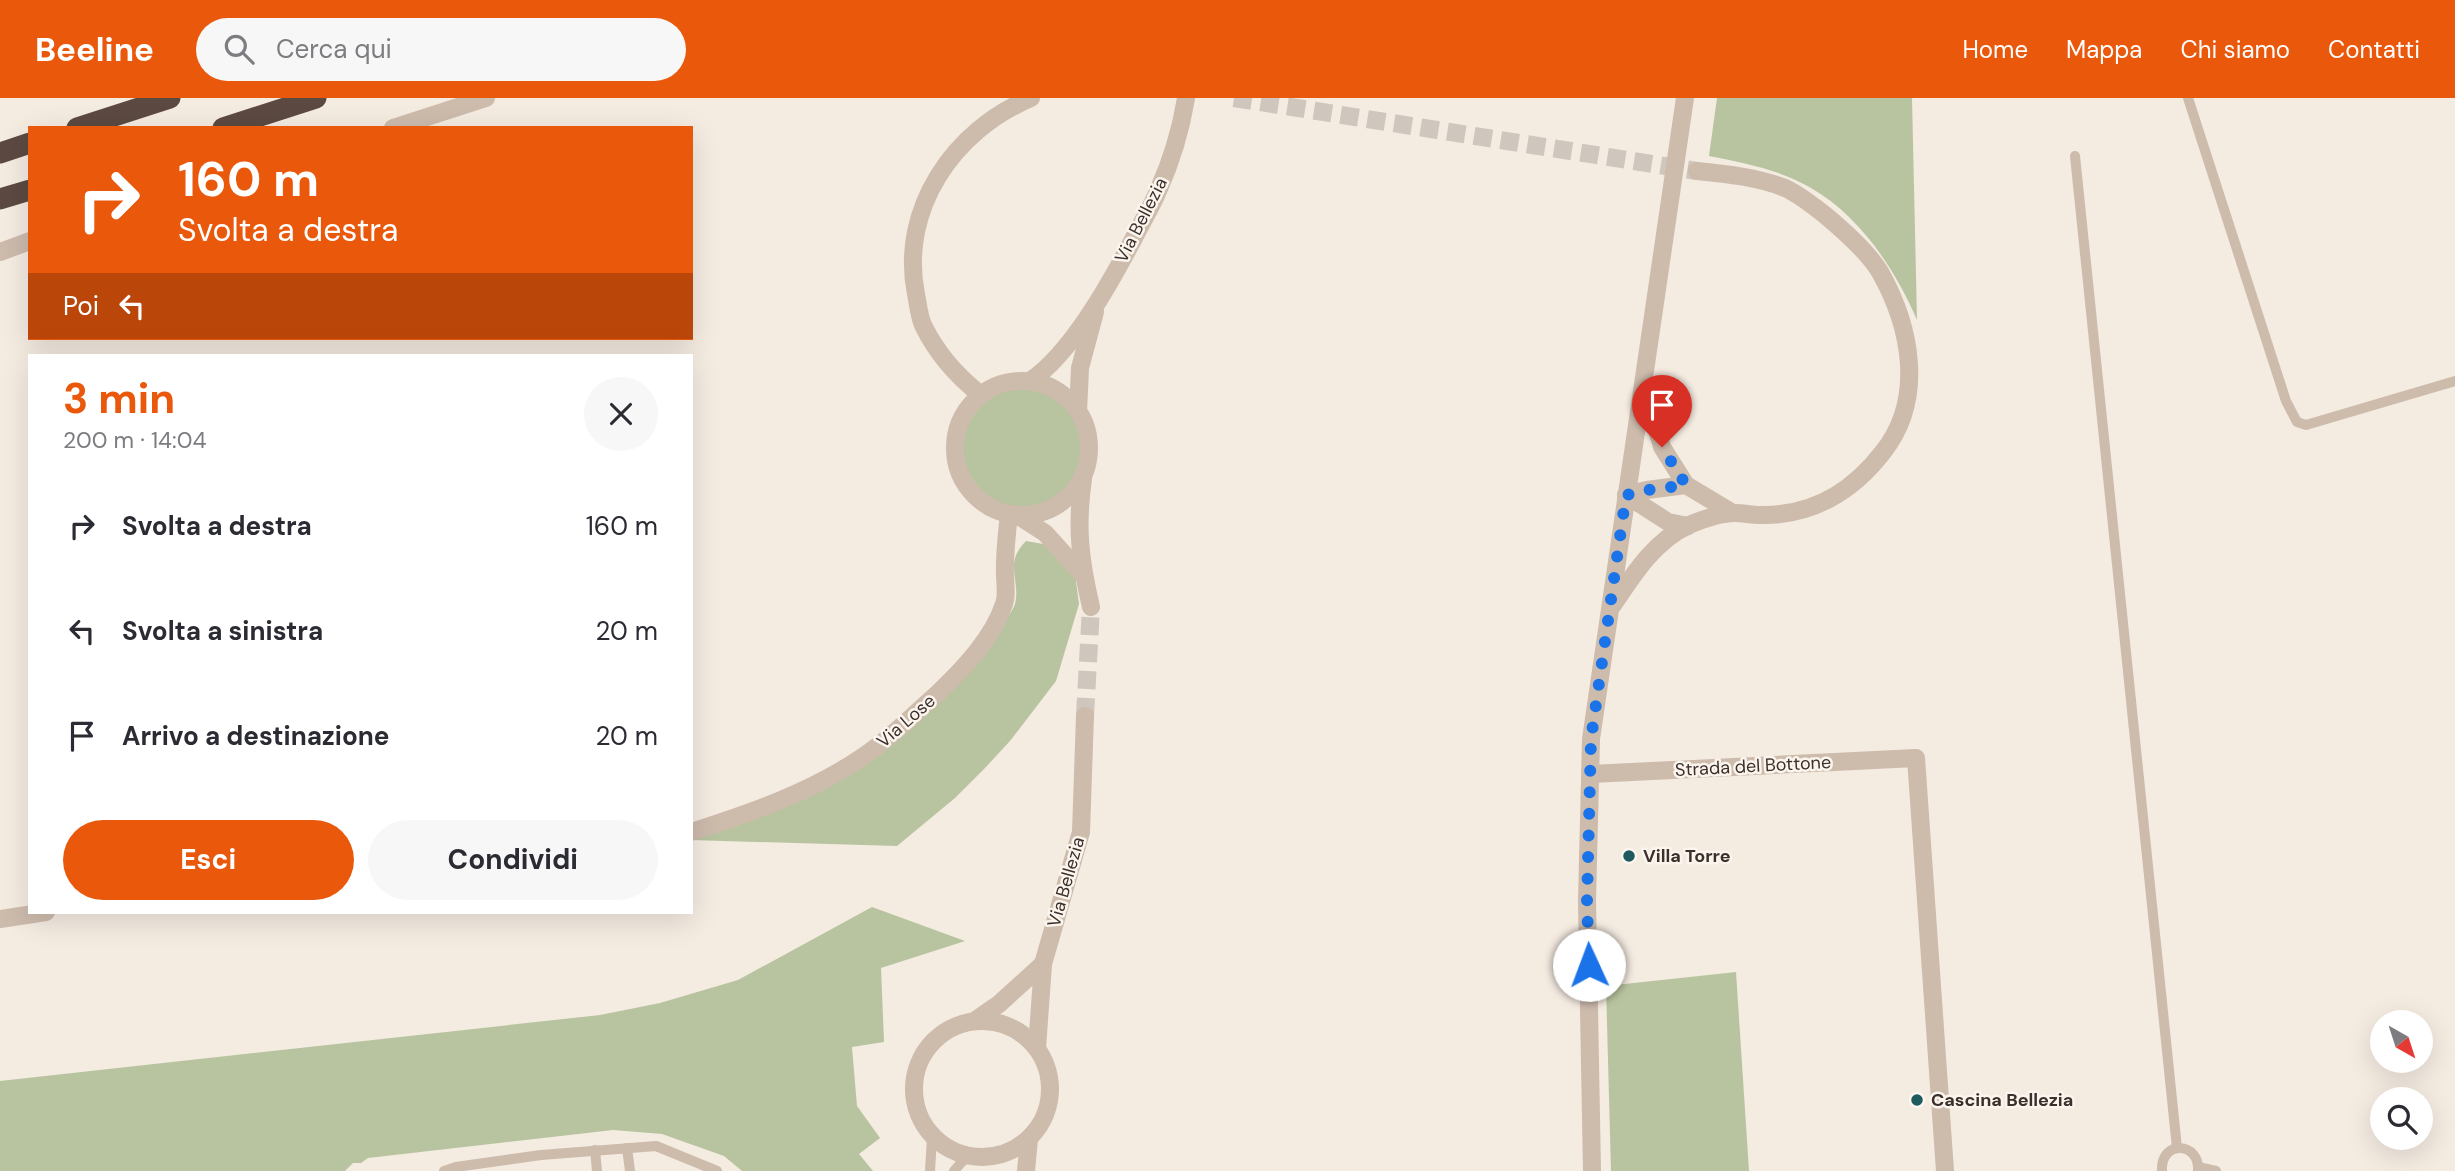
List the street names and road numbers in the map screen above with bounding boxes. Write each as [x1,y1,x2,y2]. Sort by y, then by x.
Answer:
street label: Via Bellezia [1109,173,1173,267]
street label: Via Lose [872,689,940,753]
street label: Strada del Bottone [1674,750,1832,782]
street label: Via Bellezia [1042,834,1090,930]

